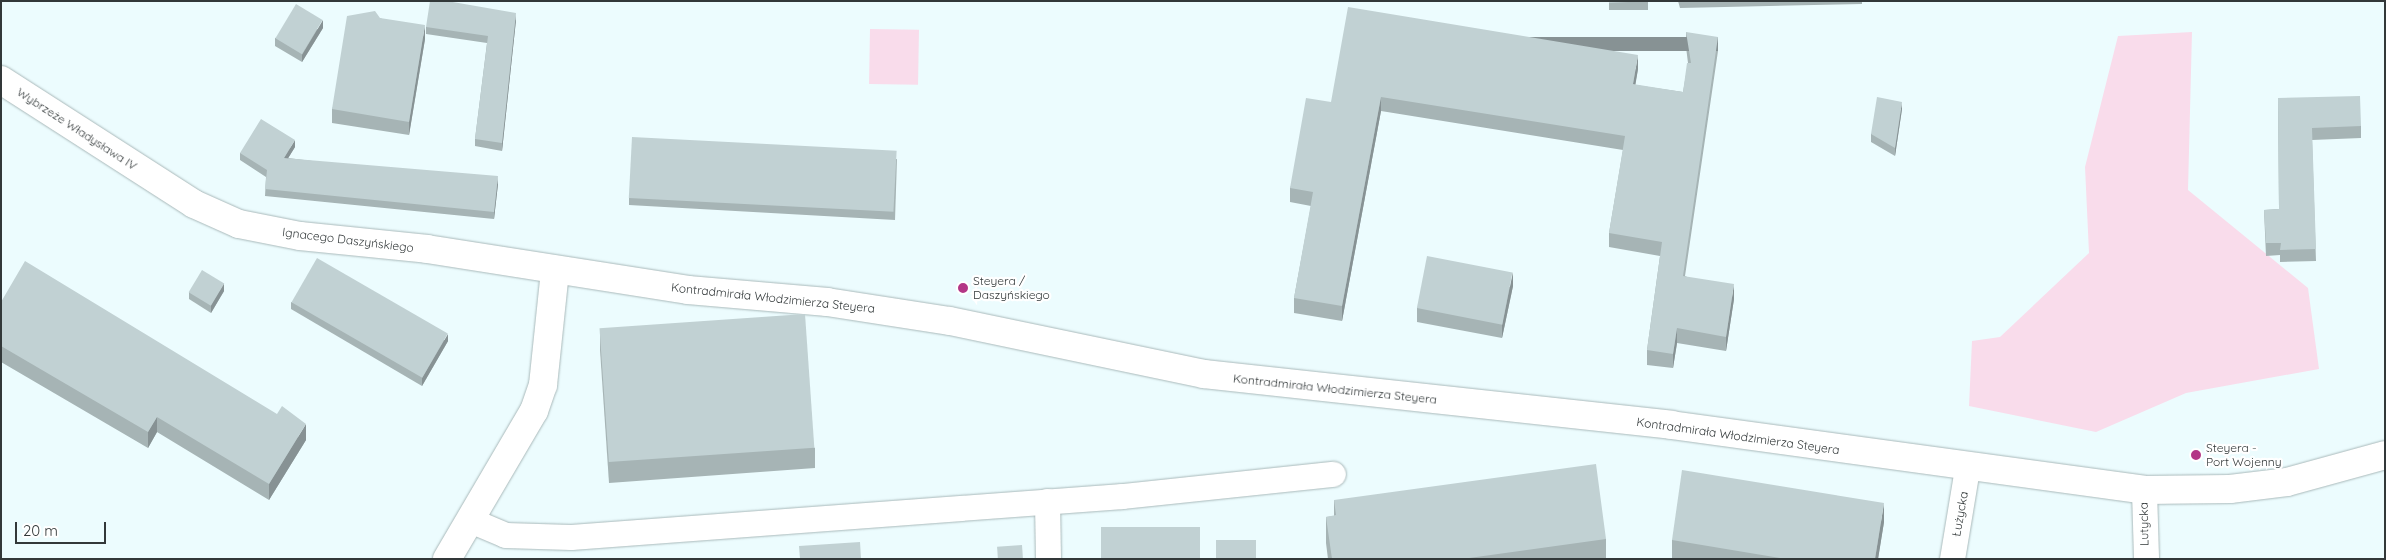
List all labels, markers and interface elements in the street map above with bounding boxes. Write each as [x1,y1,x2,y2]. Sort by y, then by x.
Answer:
street label: Wybrzeże Władysława IV [14,85,140,173]
street label: Ignacego Daszyńskiego [281,225,415,255]
place label: Steyera / Daszyńskiego [973,274,1050,302]
street label: Kontradmirała Włodzimierza Steyera [670,280,876,316]
marker: Steyera / Daszyńskiego [957,282,969,294]
street label: Kontradmirała Włodzimierza Steyera [1232,371,1438,407]
street label: Kontradmirała Włodzimierza Steyera [1636,415,1840,457]
place label: Steyera - Port Wojenny [2206,441,2282,469]
marker: Steyera - Port Wojenny [2190,449,2202,461]
street label: Łużycka [1949,490,1971,538]
street label: Lutycka [2136,502,2152,546]
scale bar [18,512,109,544]
text: 20 m [23,521,58,540]

